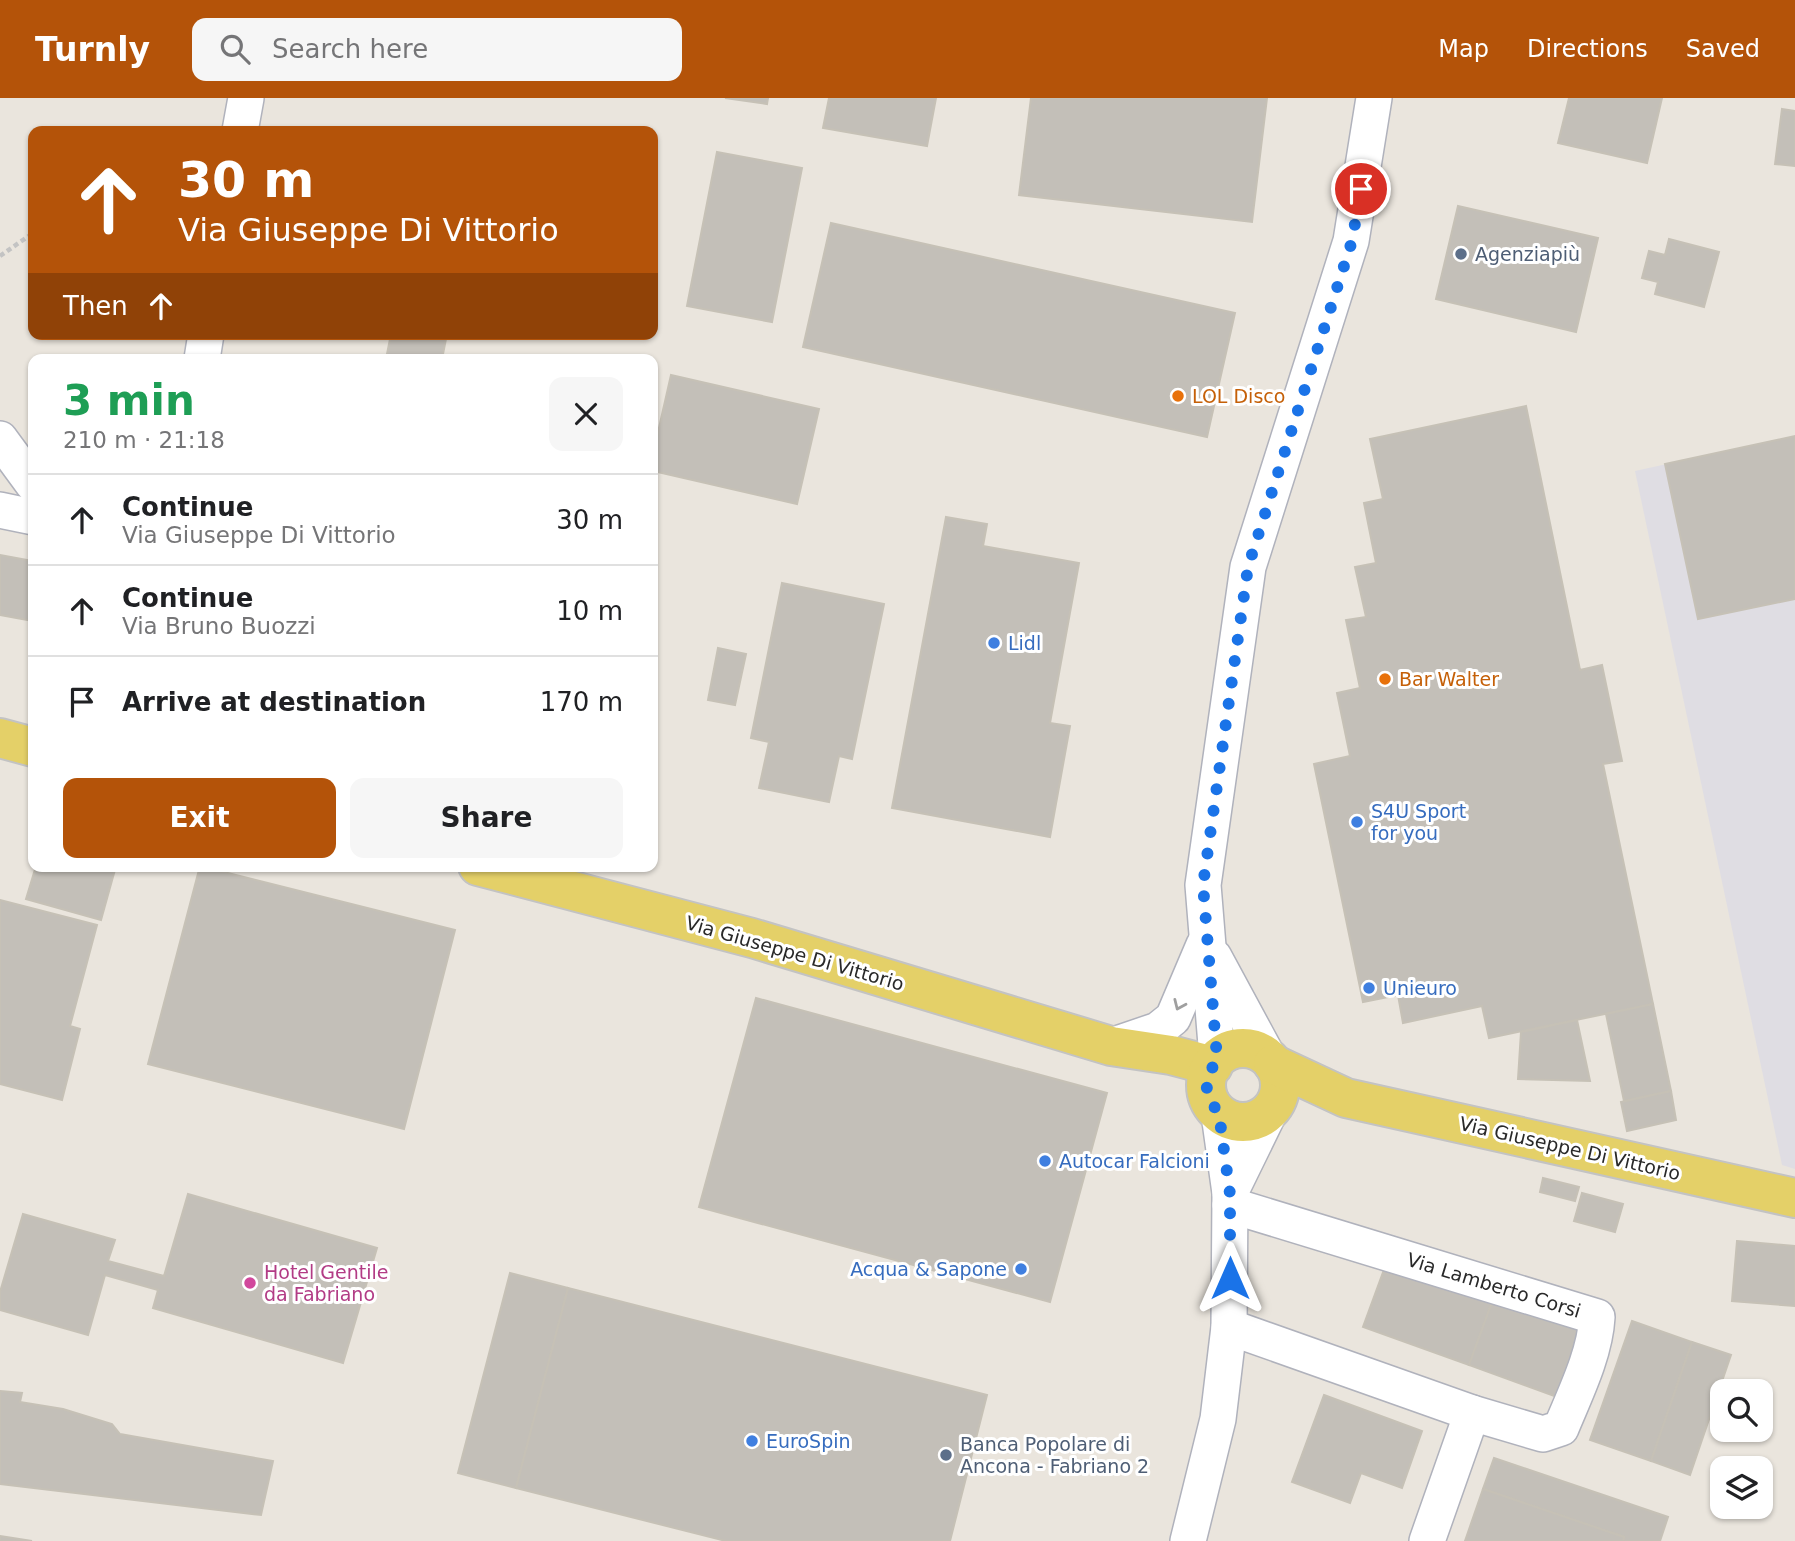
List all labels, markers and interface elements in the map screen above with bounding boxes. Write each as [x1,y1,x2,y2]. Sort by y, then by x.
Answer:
search box [192,18,682,81]
text: Turnly [35,30,150,69]
icon: search [216,30,254,68]
text: Search here [272,34,428,64]
text: Map [1438,35,1489,63]
text: Directions [1527,35,1648,63]
text: Saved [1686,35,1760,63]
text: 30 m [178,152,314,209]
icon: ahead [63,154,154,245]
pin [1331,159,1391,219]
icon: arrive [1342,170,1380,208]
text: Via Giuseppe Di Vittorio [178,211,559,249]
place label: Agenziapiù [1475,243,1580,265]
marker: Agenziapiù [1453,246,1469,262]
icon: ahead [142,287,180,325]
text: Then [63,291,128,321]
text: 3 min [63,376,195,425]
button: close [549,377,623,451]
place label: LOL Disco [1192,385,1285,407]
marker: LOL Disco [1170,388,1186,404]
text: 210 m · 21:18 [63,427,225,453]
text: Continue [122,492,253,522]
icon: ahead [63,501,101,539]
text: 30 m [556,505,623,535]
text: Via Giuseppe Di Vittorio [122,522,396,548]
text: Continue [122,583,253,613]
icon: ahead [63,592,101,630]
text: 10 m [556,596,623,626]
text: Via Bruno Buozzi [122,613,316,639]
place label: Lidl [1008,632,1041,654]
marker: Lidl [986,635,1002,651]
place label: Bar Walter [1399,668,1499,690]
marker: Bar Walter [1377,671,1393,687]
icon: arrive [63,683,101,721]
text: Arrive at destination [122,687,426,717]
text: 170 m [540,687,623,717]
button: Exit [63,778,336,858]
button: Share [350,778,623,858]
place label: S4U Sport for you [1371,800,1466,844]
marker: S4U Sport for you [1349,814,1365,830]
street label: Via Giuseppe Di Vittorio [683,911,907,995]
place label: Unieuro [1383,977,1457,999]
marker: Unieuro [1361,980,1377,996]
one-way arrow [1173,998,1187,1010]
street label: Via Giuseppe Di Vittorio [1457,1112,1683,1184]
place label: Autocar Falcioni [1059,1150,1210,1172]
marker: Autocar Falcioni [1037,1153,1053,1169]
position arrow [1193,1241,1267,1315]
street label: Via Lamberto Corsi [1404,1248,1584,1322]
place label: Acqua & Sapone [850,1258,1007,1280]
place label: Hotel Gentile da Fabriano [264,1261,389,1305]
marker: Acqua & Sapone [1013,1261,1029,1277]
marker: Hotel Gentile da Fabriano [242,1275,258,1291]
map controls [1710,1379,1773,1519]
button: search [1710,1379,1773,1442]
place label: EuroSpin [766,1430,851,1452]
marker: EuroSpin [744,1433,760,1449]
place label: Banca Popolare di Ancona - Fabriano 2 [960,1433,1149,1477]
marker: Banca Popolare di Ancona - Fabriano 2 [938,1447,954,1463]
button: layers [1710,1456,1773,1519]

